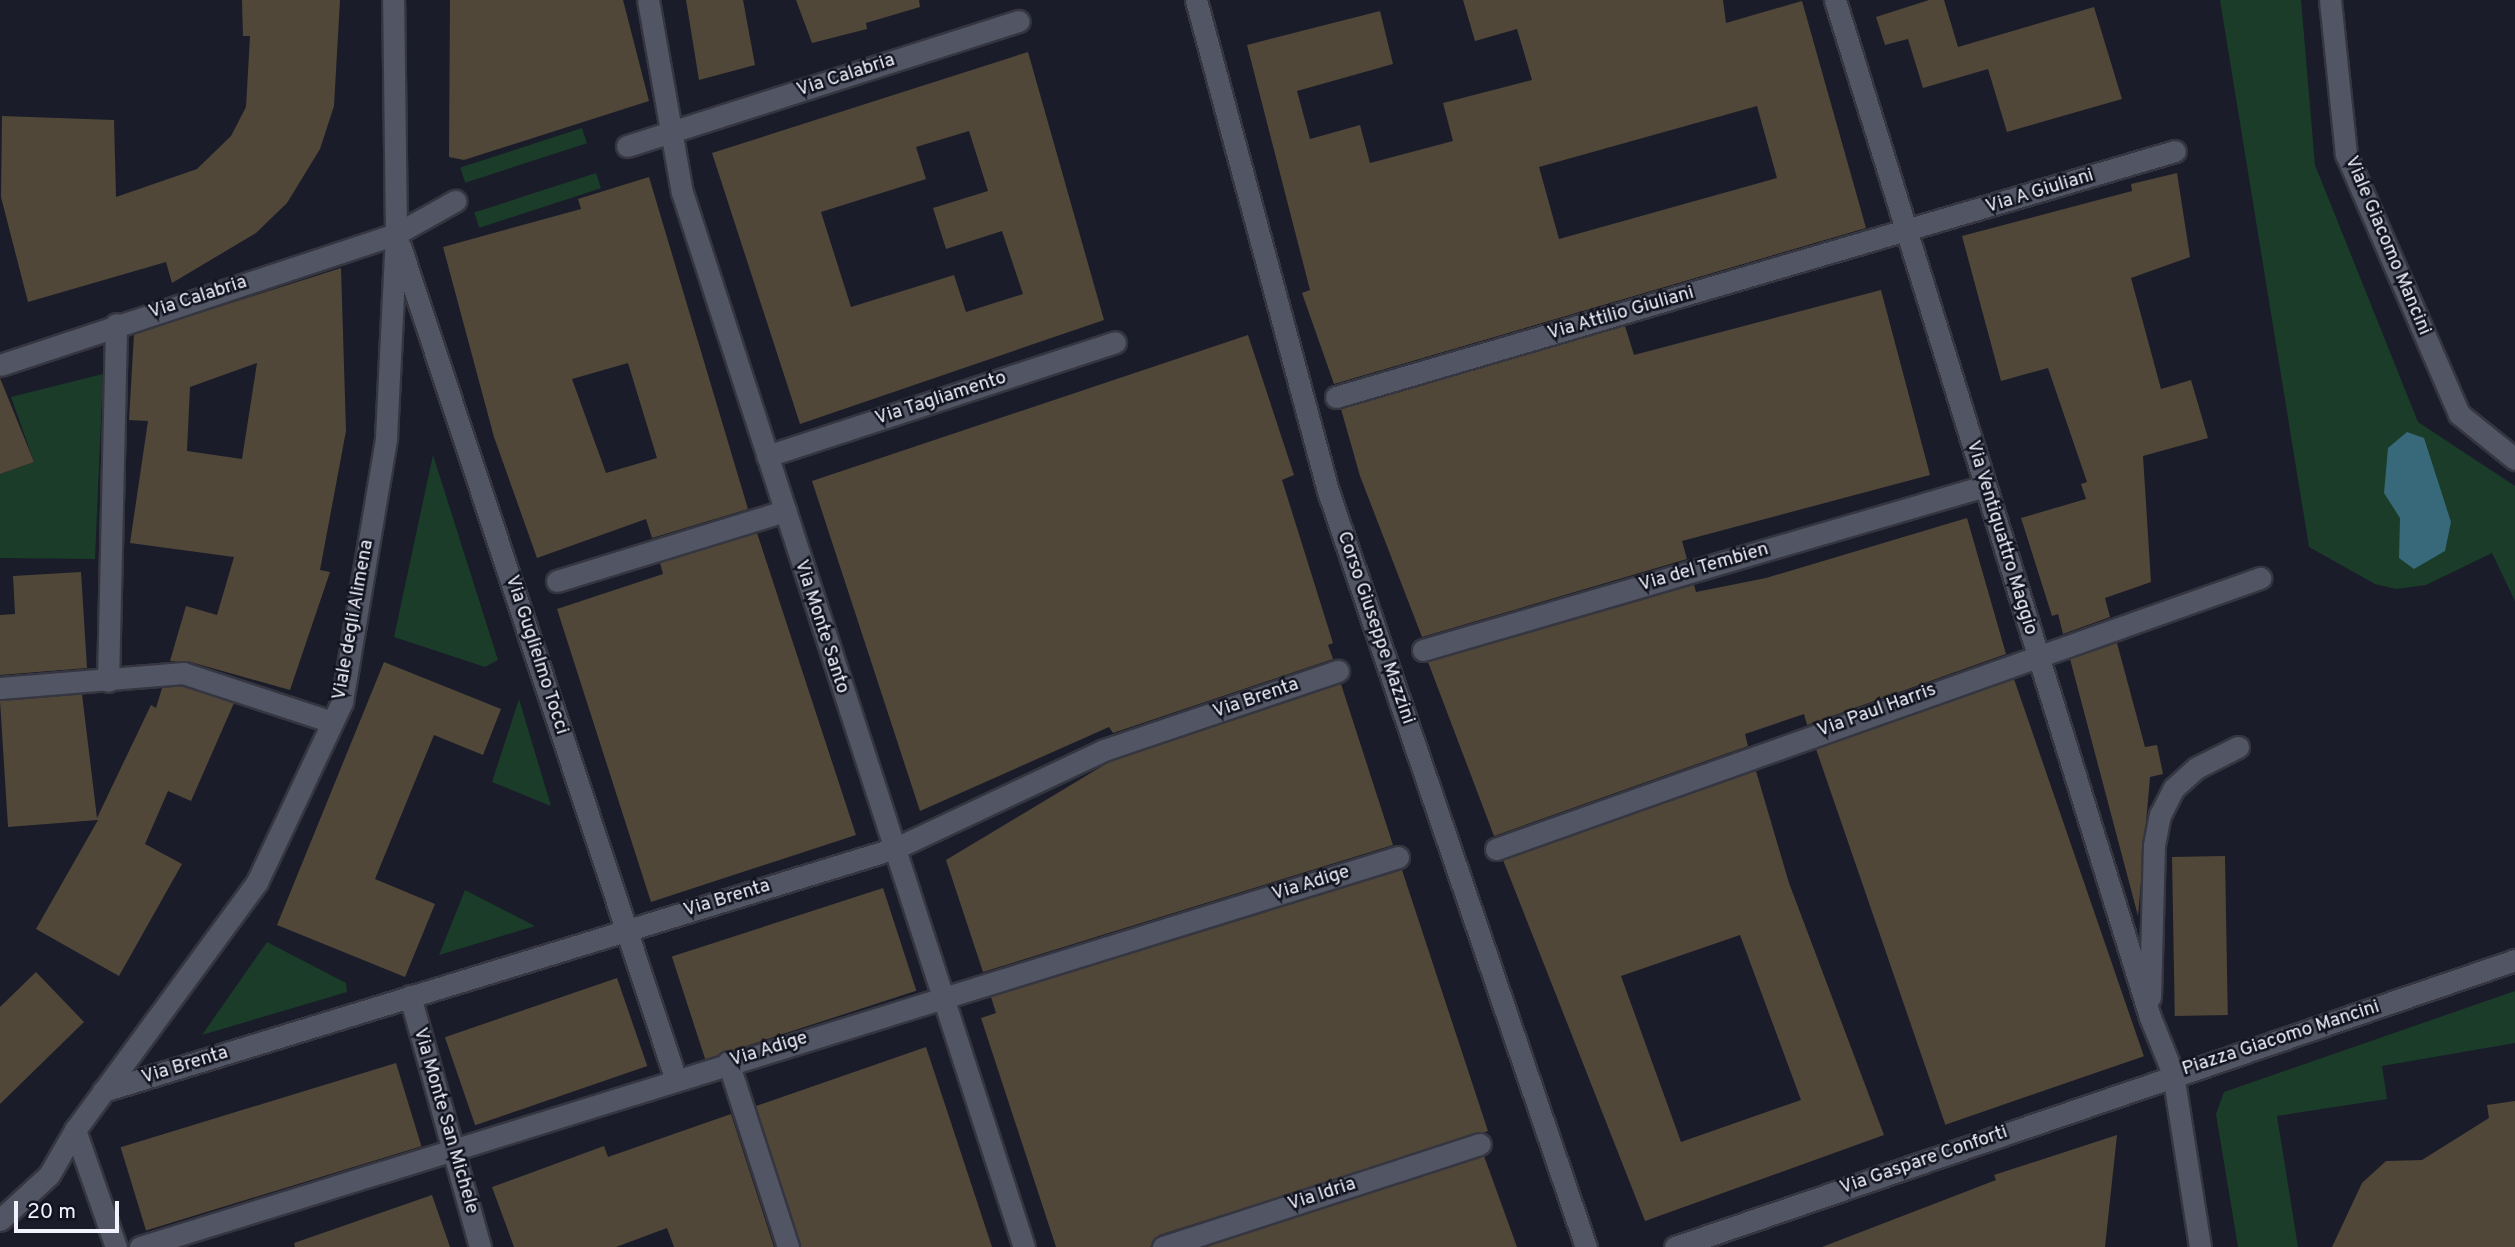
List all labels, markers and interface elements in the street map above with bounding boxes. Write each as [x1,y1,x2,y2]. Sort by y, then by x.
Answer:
street label: Via Calabria [794,49,898,103]
street label: Viale Giacomo Mancini [2339,153,2435,339]
street label: Via A Giuliani [1983,165,2097,219]
street label: Via Calabria [146,271,250,325]
street label: Via Attilio Giuliani [1545,282,1697,346]
street label: Via Tagliamento [872,367,1010,431]
street label: Via Ventiquattro Maggio [1960,438,2042,638]
street label: Corso Giuseppe Mazzini [1331,529,1419,727]
street label: Viale degli Alimena [329,538,379,702]
street label: Via del Tembien [1636,539,1772,597]
street label: Via Monte Santo [789,557,853,697]
street label: Via Guglielmo Tocci [499,572,573,738]
street label: Via Brenta [1210,674,1302,724]
street label: Via Paul Harris [1815,679,1939,743]
street label: Via Adige [1269,861,1353,907]
street label: Via Brenta [681,875,773,923]
street label: Piazza Giacomo Mancini [2180,996,2382,1082]
street label: Via Monte San Michele [408,1025,482,1217]
street label: Via Adige [727,1027,811,1073]
street label: Via Brenta [139,1042,231,1090]
street label: Via Gaspare Conforti [1837,1122,2011,1200]
street label: Via Idria [1285,1173,1359,1217]
scale bar [18,1188,122,1232]
text: 20 m [27,1199,76,1226]

